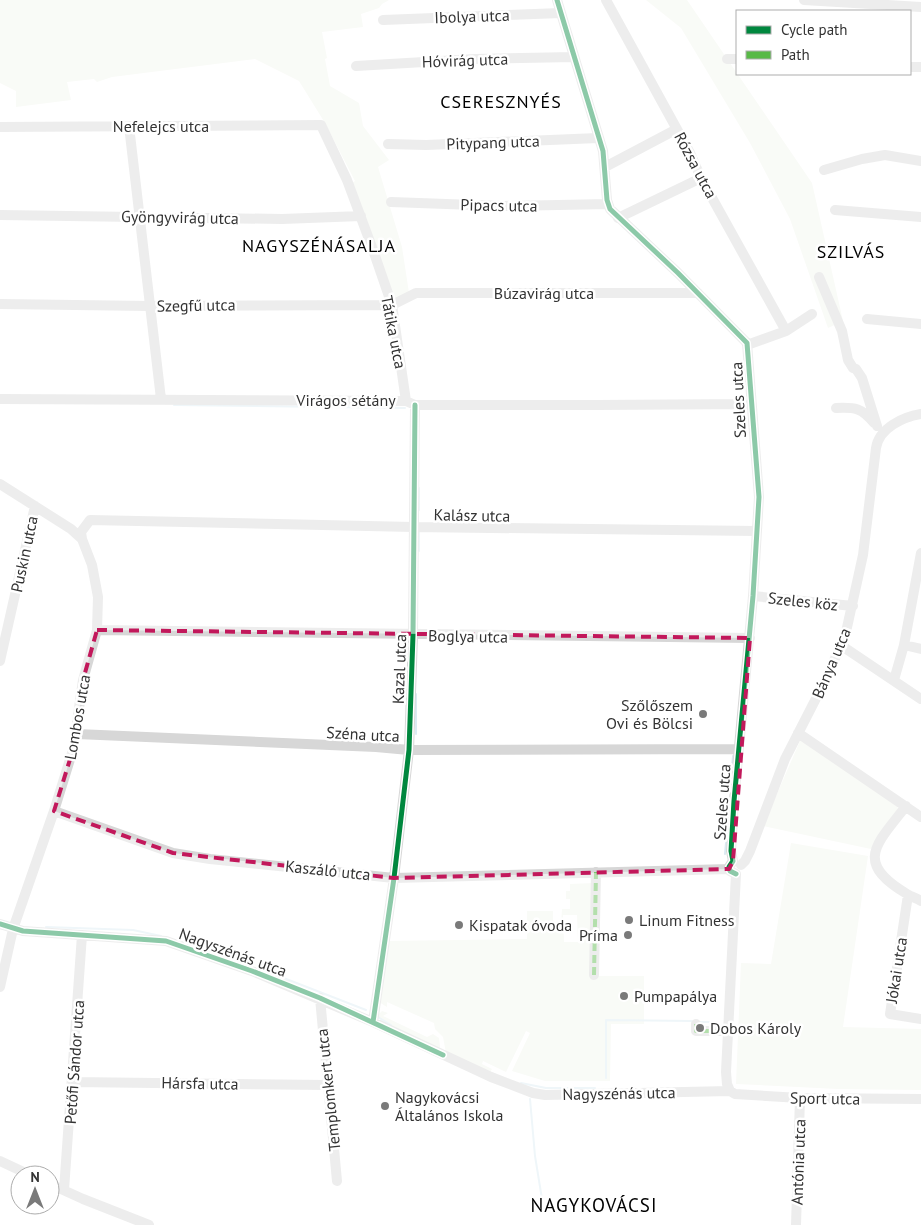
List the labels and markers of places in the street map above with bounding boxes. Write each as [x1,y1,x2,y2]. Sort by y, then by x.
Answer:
place label: Szőlőszem Ovi és Bölcsi [606,695,693,733]
marker: Szőlőszem Ovi és Bölcsi [697,708,709,720]
place label: Linum Fitness [639,910,735,930]
marker: Linum Fitness [623,914,635,926]
place label: Kispatak óvoda [469,915,572,935]
marker: Kispatak óvoda [453,919,465,931]
place label: Príma [579,925,618,945]
marker: Príma [622,929,634,941]
place label: Pumpapálya [634,986,717,1006]
marker: Pumpapálya [618,990,630,1002]
place label: Dobos Károly [710,1018,802,1038]
marker: Dobos Károly [694,1022,706,1034]
place label: Nagykovácsi Általános Iskola [395,1087,503,1125]
marker: Nagykovácsi Általános Iskola [379,1100,391,1112]

